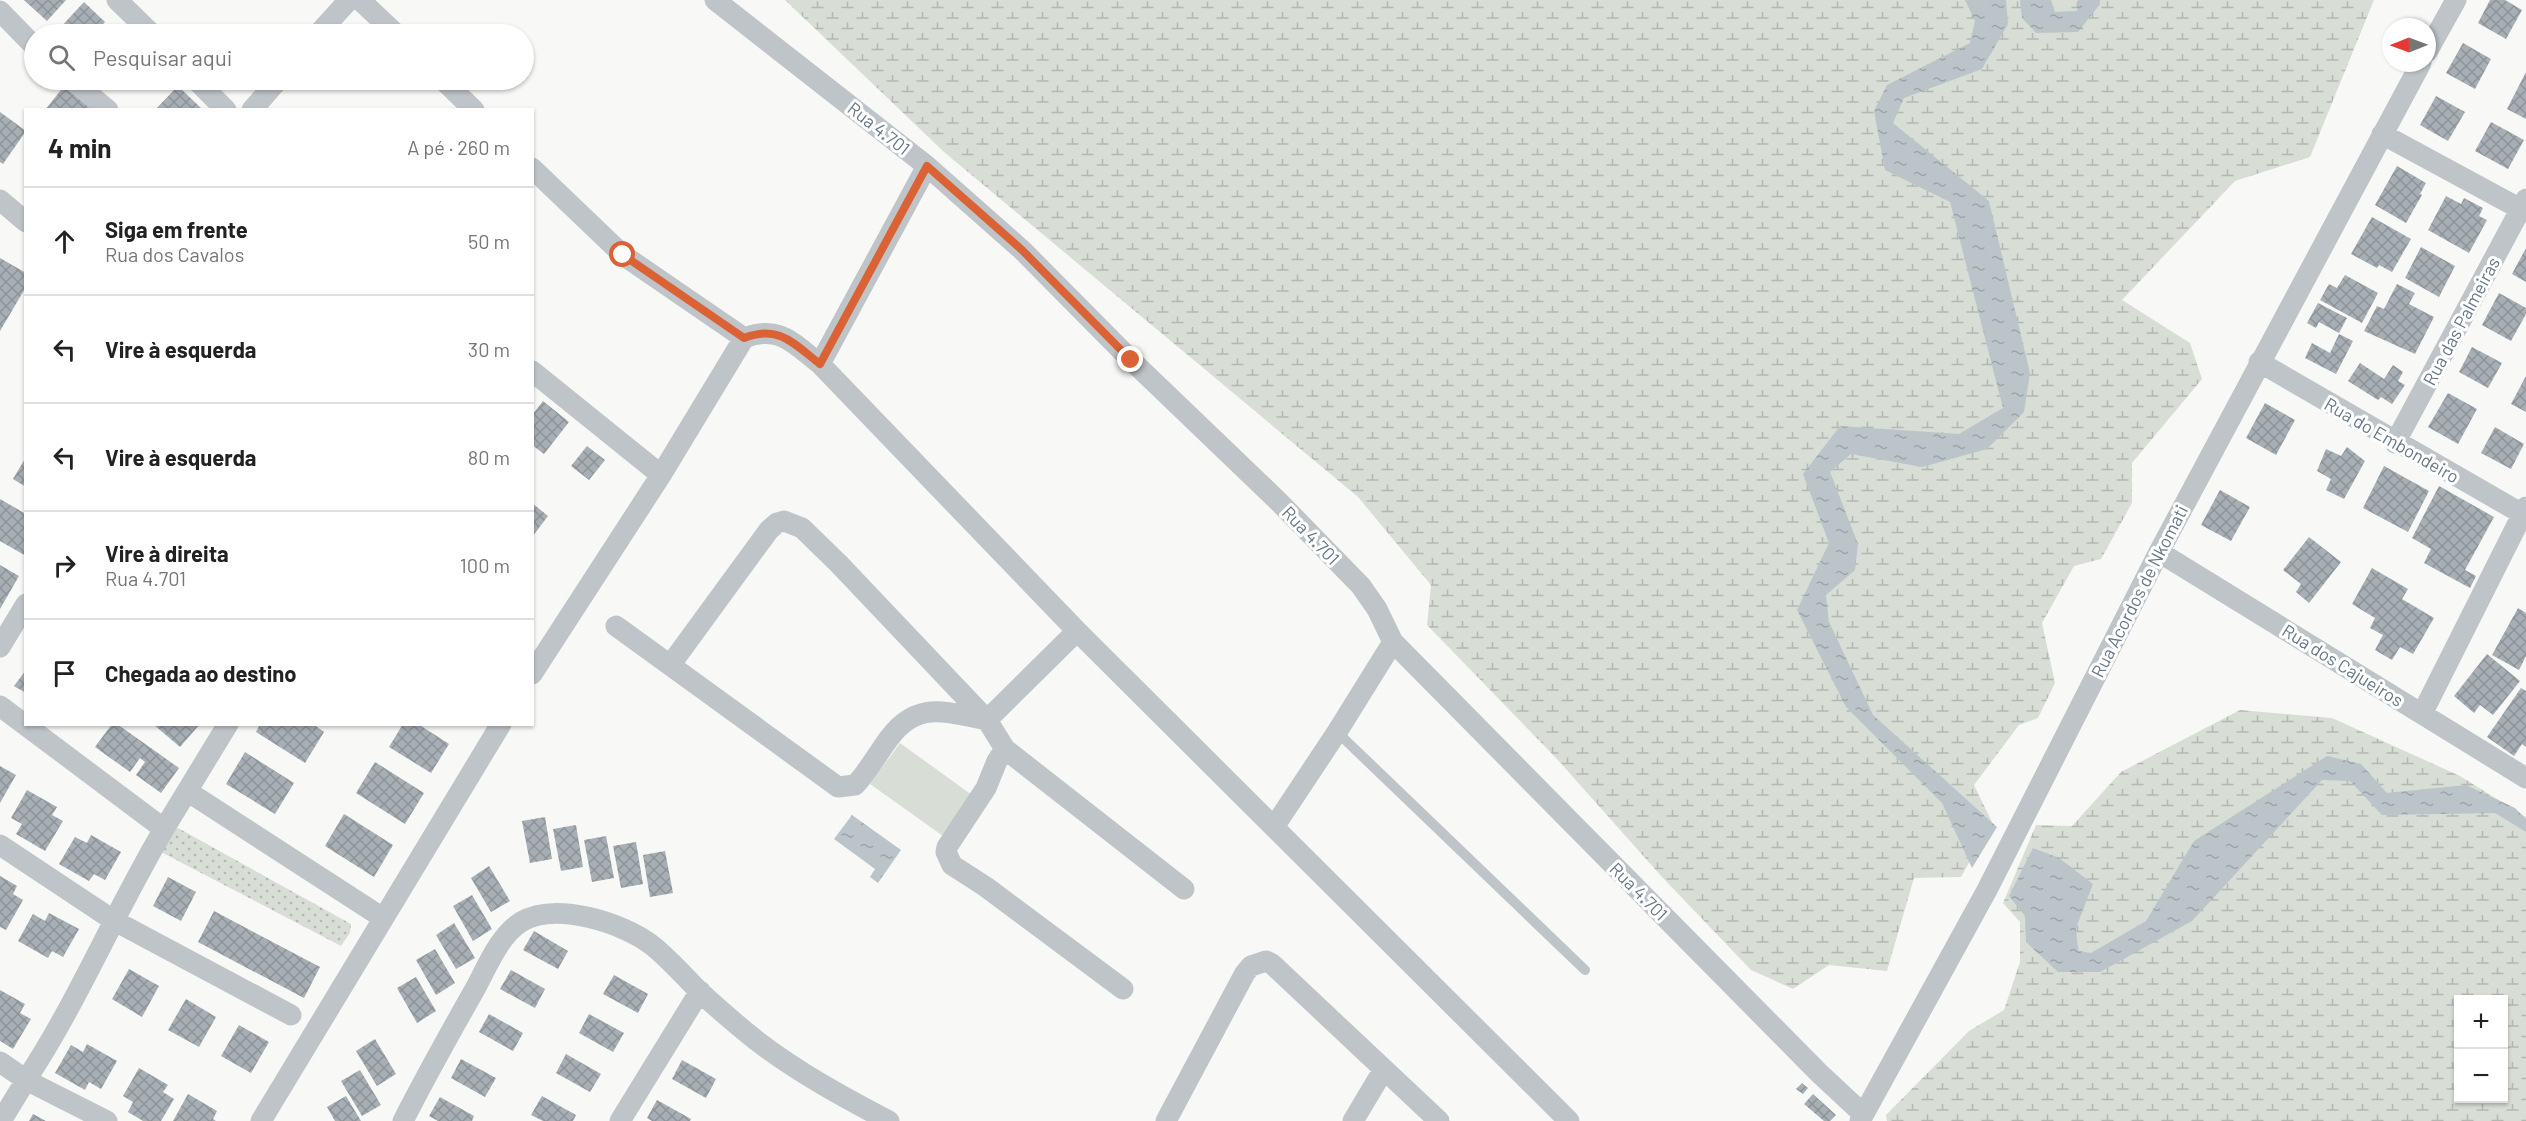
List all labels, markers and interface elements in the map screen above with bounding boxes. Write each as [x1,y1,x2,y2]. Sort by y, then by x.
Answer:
north arrow [2382,18,2436,72]
search box [24,24,534,90]
icon: search [45,41,78,74]
text: Pesquisar aqui [93,44,232,70]
street label: Rua 4.701 [844,97,914,159]
text: 4 min [48,132,112,163]
text: A pé · 260 m [407,135,510,159]
text: Siga em frente [105,216,248,242]
icon: ahead [48,225,81,258]
text: 50 m [468,229,510,253]
route start [609,241,635,267]
text: Rua dos Cavalos [105,242,244,266]
street label: Rua das Palmeiras [2418,253,2504,389]
icon: left [48,333,81,366]
text: Vire à esquerda [105,336,256,362]
text: 30 m [468,337,510,361]
route end [1117,346,1143,372]
street label: Rua do Embondeiro [2321,393,2463,487]
icon: left [48,441,81,474]
text: Vire à esquerda [105,444,256,470]
text: 80 m [468,445,510,469]
street label: Rua 4.701 [1278,501,1344,569]
street label: Rua Acordos de Nkomati [2086,501,2192,681]
text: Vire à direita [105,540,229,566]
icon: right [48,549,81,582]
text: 100 m [460,553,510,577]
text: Rua 4.701 [105,566,186,590]
street label: Rua dos Cajueiros [2278,619,2408,711]
icon: arrive [48,657,81,690]
text: Chegada ao destino [105,660,296,686]
street label: Rua 4.701 [1605,857,1673,925]
map controls [2454,995,2508,1103]
button: + [2454,995,2508,1049]
button: − [2454,1049,2508,1103]

